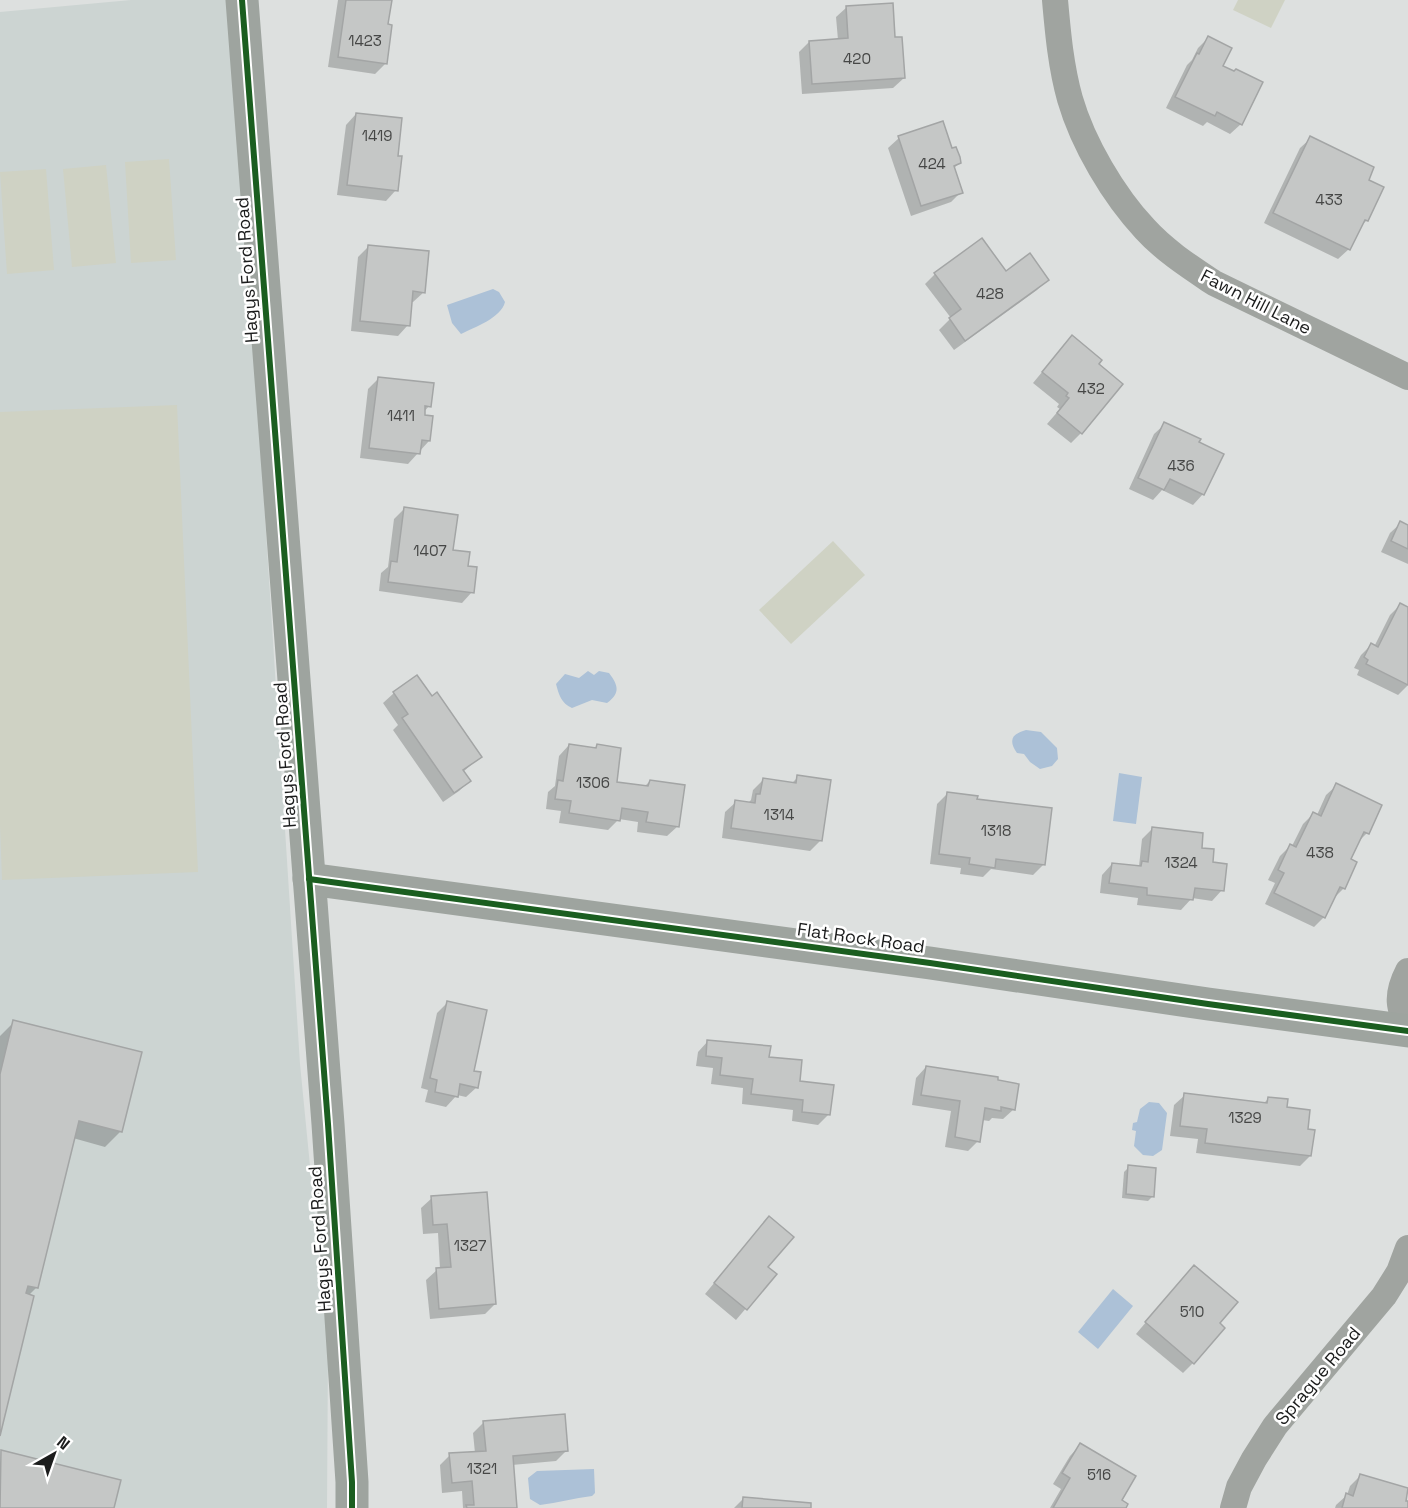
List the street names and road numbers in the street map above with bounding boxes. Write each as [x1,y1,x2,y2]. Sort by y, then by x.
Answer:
street label: Hagys Ford Road [230,196,263,344]
street label: Fawn Hill Lane [1197,264,1316,339]
street label: Hagys Ford Road [268,681,301,829]
street label: Flat Rock Road [796,917,926,958]
street label: Hagys Ford Road [303,1165,336,1313]
street label: Sprague Road [1270,1322,1365,1430]

